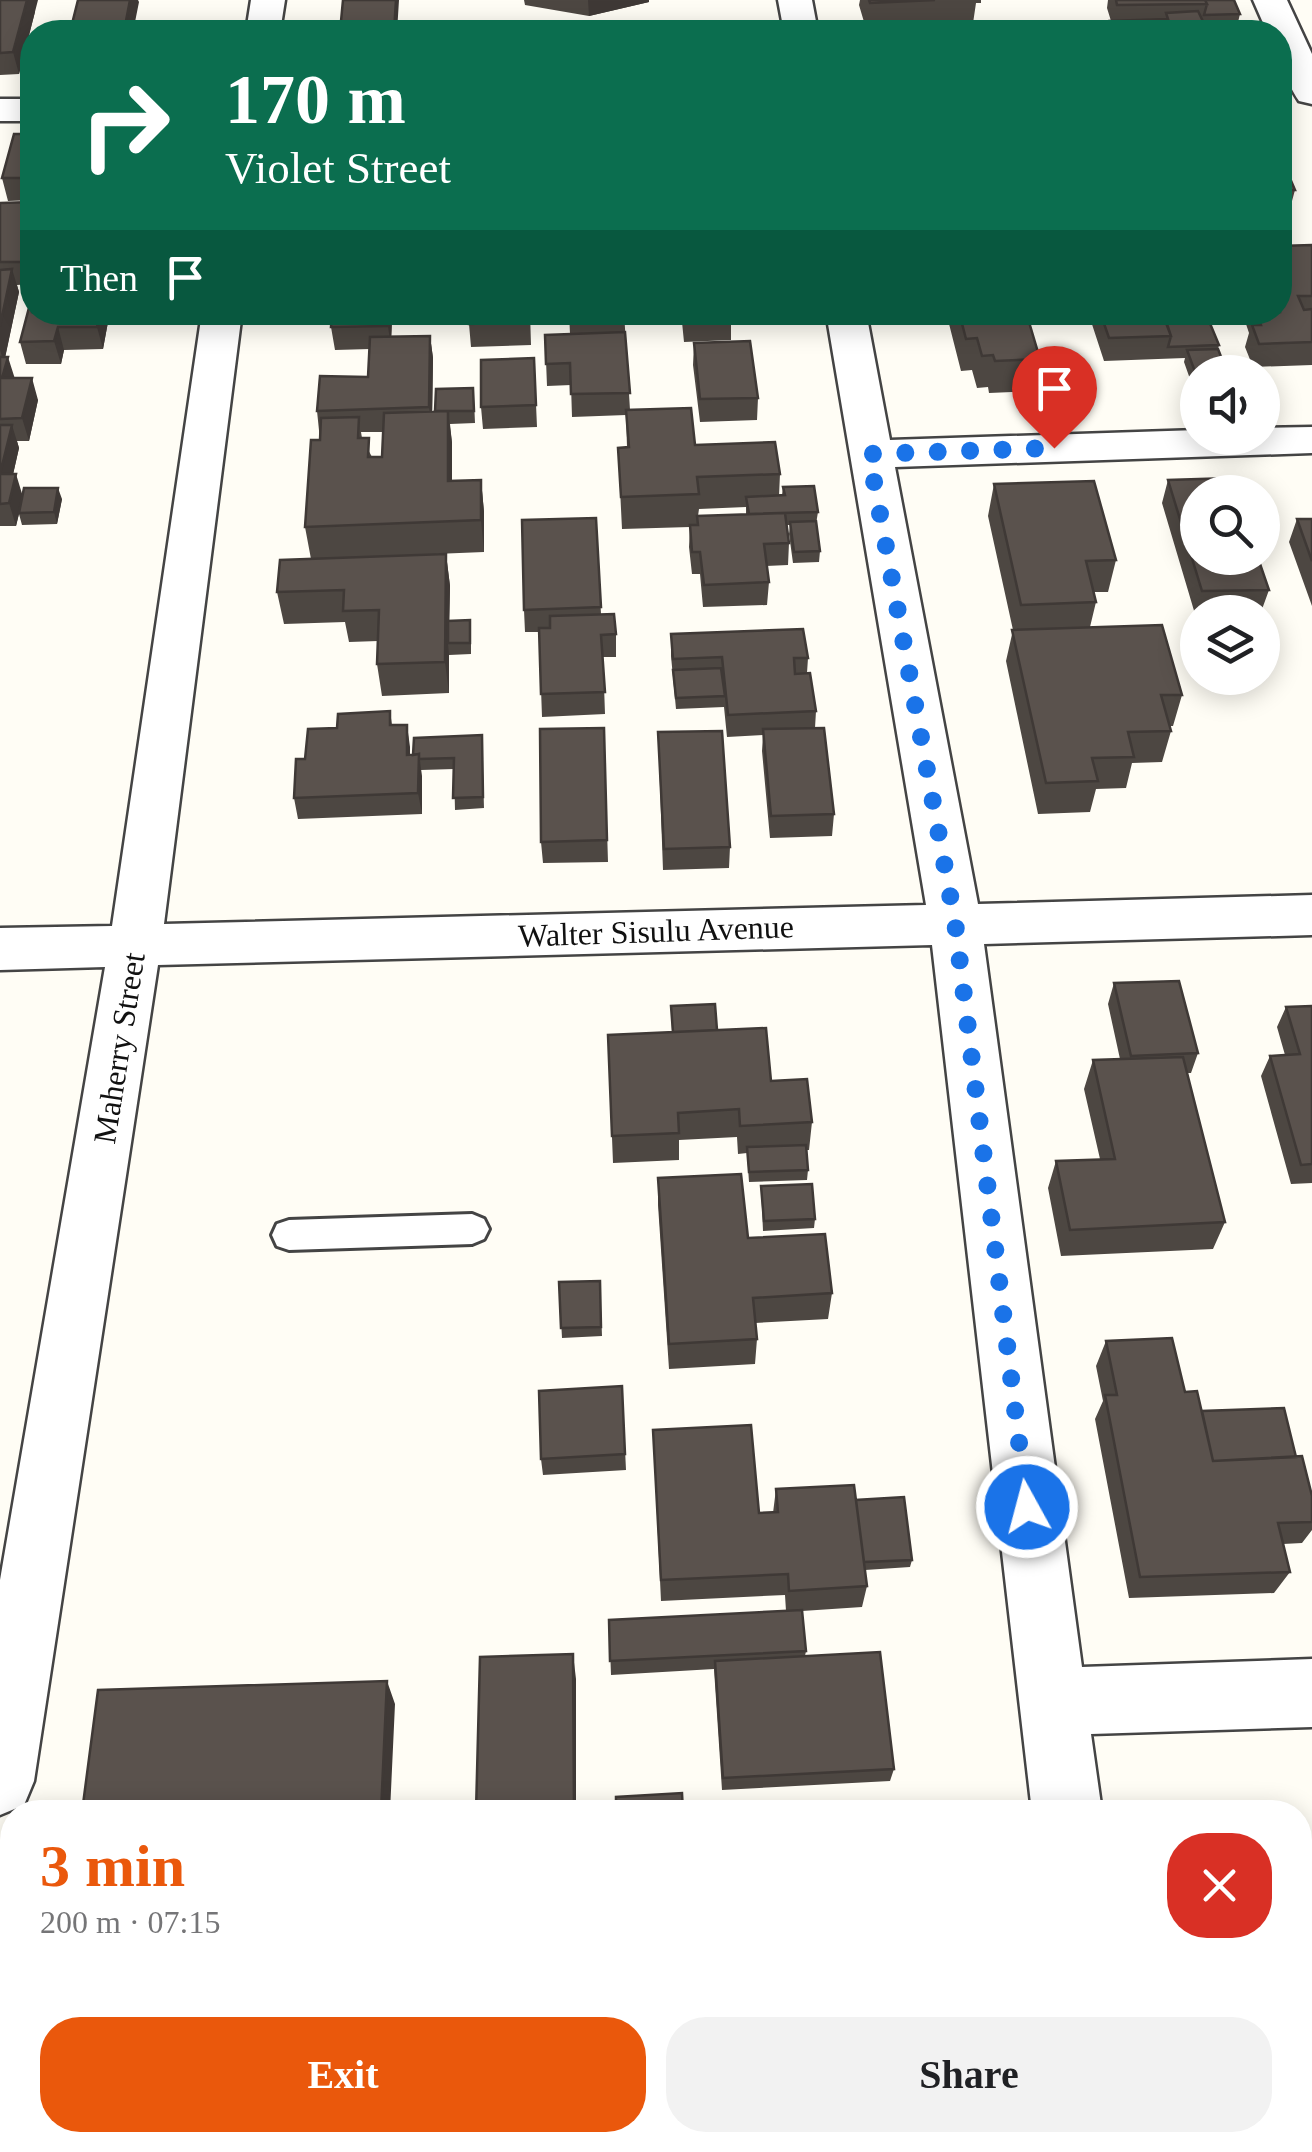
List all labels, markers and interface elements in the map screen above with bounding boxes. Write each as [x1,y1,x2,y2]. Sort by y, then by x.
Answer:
icon: right [60,60,190,190]
text: 170 m [225,61,406,138]
text: Violet Street [225,143,451,193]
icon: arrive [158,250,213,305]
text: Then [60,257,138,299]
pin [1012,346,1097,449]
map controls [1180,355,1280,695]
button: sound [1180,355,1280,455]
icon: arrive [1027,361,1082,416]
button: search [1180,475,1280,575]
button: layers [1180,595,1280,695]
street label: Walter Sisulu Avenue [518,908,794,954]
street label: Maherry Street [86,950,152,1146]
position arrow [975,1455,1079,1559]
text: 3 min [40,1833,185,1899]
button: close [1167,1833,1272,1938]
text: 200 m · 07:15 [40,1904,220,1940]
button: Exit [40,2017,646,2132]
button: Share [666,2017,1272,2132]

